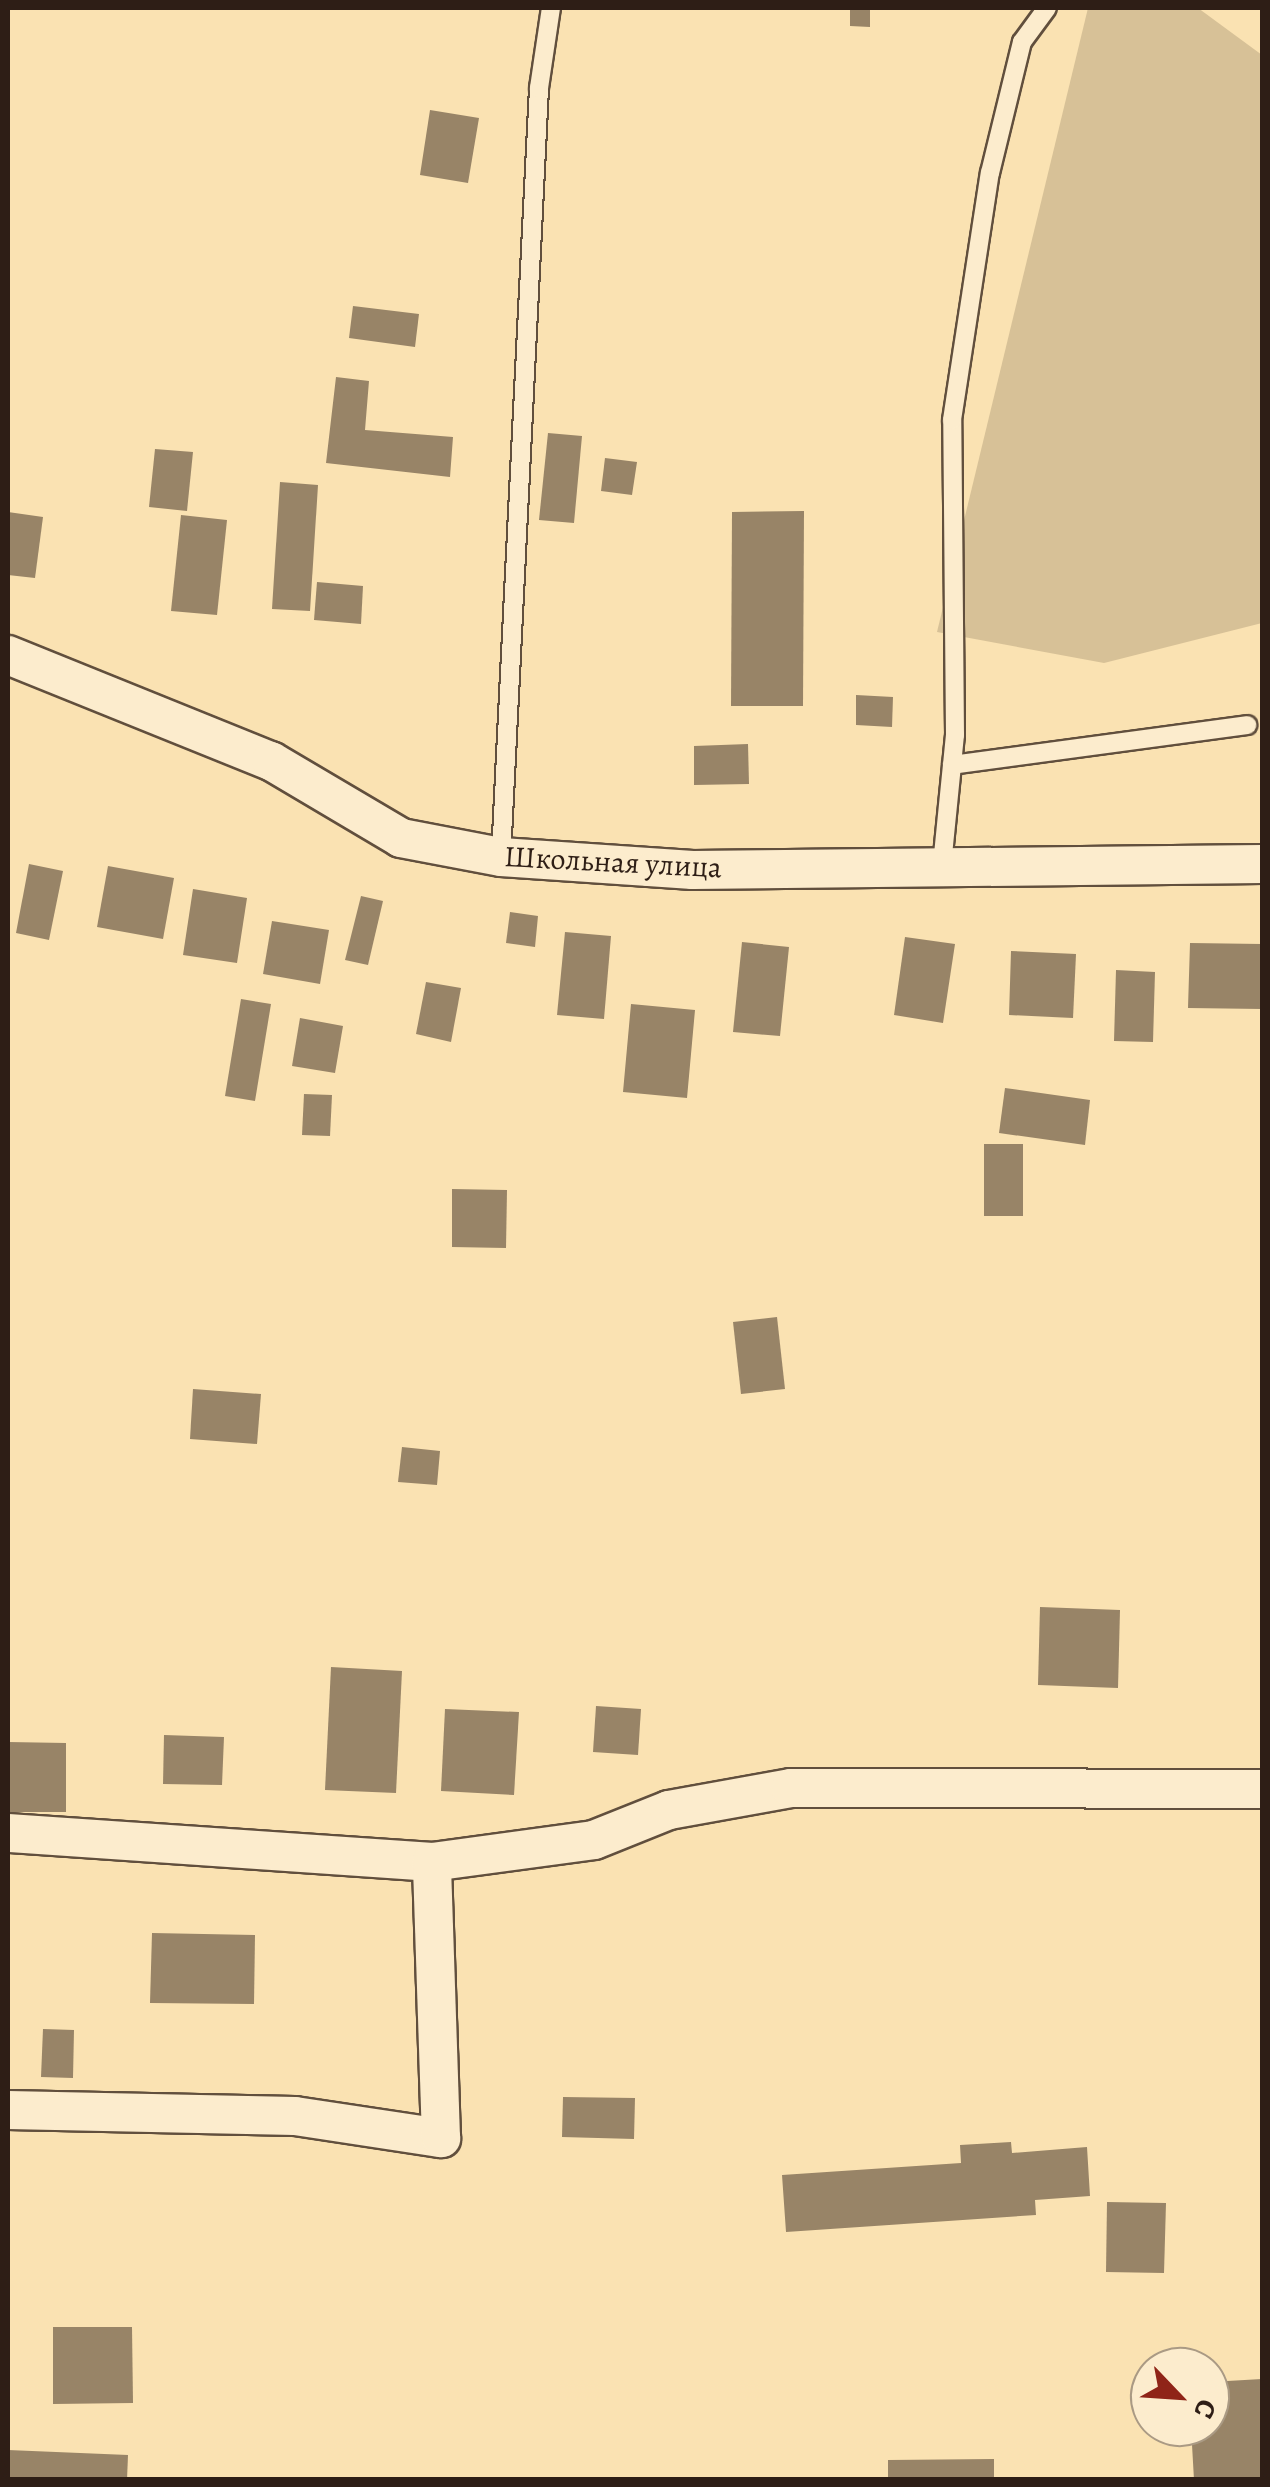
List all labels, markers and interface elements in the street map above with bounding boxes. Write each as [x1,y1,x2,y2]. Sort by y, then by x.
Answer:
street label: Школьная улица [503,838,723,886]
north arrow [1130,2347,1230,2447]
text: С [1185,2393,1226,2425]

